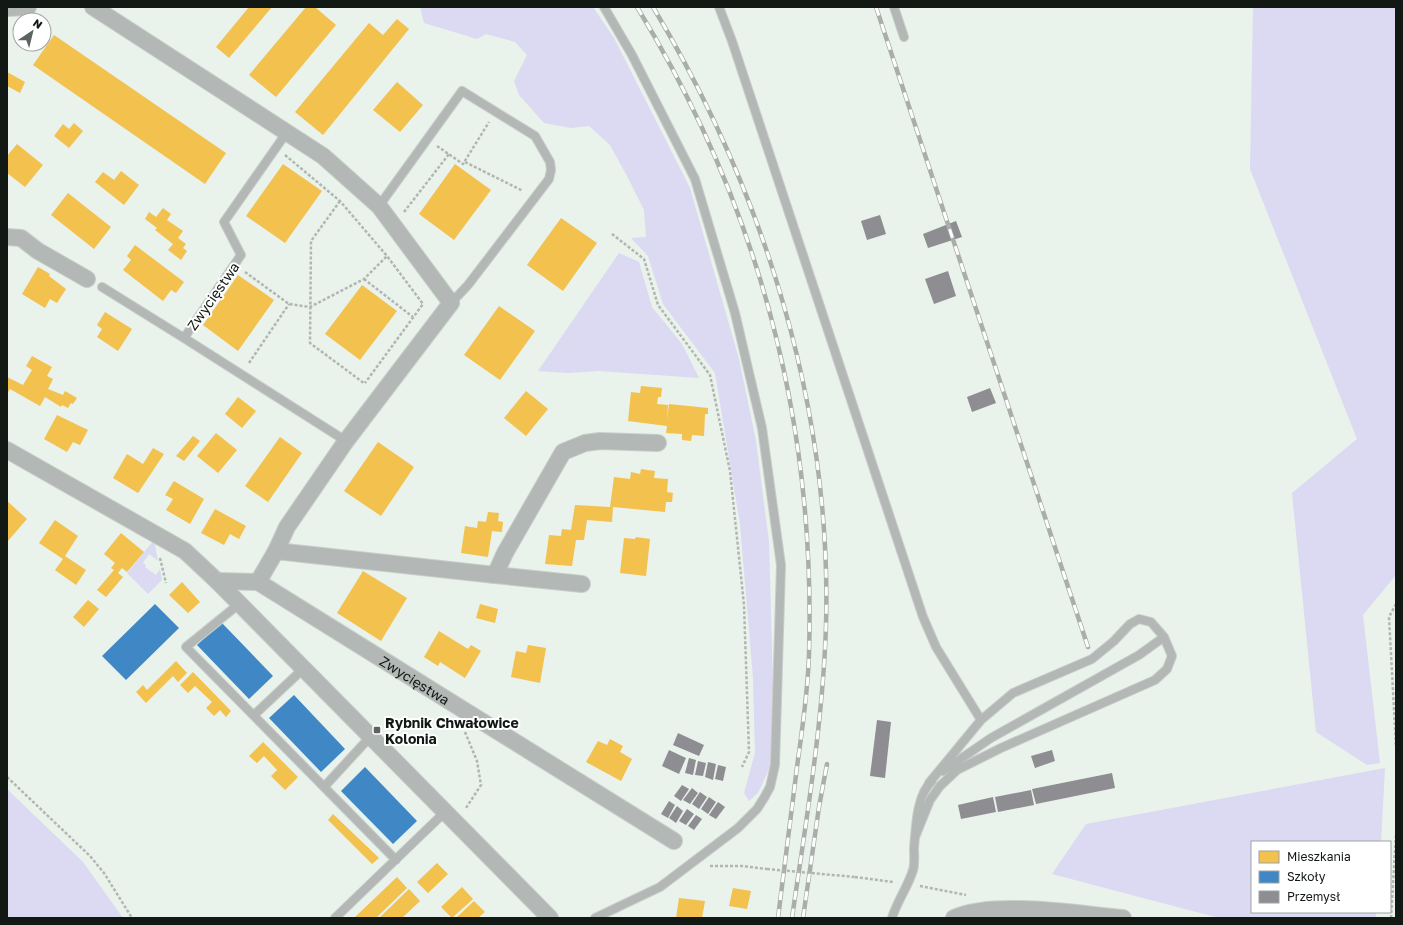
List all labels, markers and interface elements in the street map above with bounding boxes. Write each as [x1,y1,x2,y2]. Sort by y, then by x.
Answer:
north arrow [12,12,52,52]
text: N [31,16,45,31]
street label: Zwycięstwa [183,259,243,333]
street label: Zwycięstwa [377,652,453,708]
place label: Rybnik Chwałowice Kolonia [385,714,519,747]
marker: Rybnik Chwałowice Kolonia [372,725,382,735]
legend [1251,841,1391,913]
text: Mieszkania [1287,849,1351,864]
text: Szkoły [1287,869,1326,884]
text: Przemysł [1287,889,1340,904]

